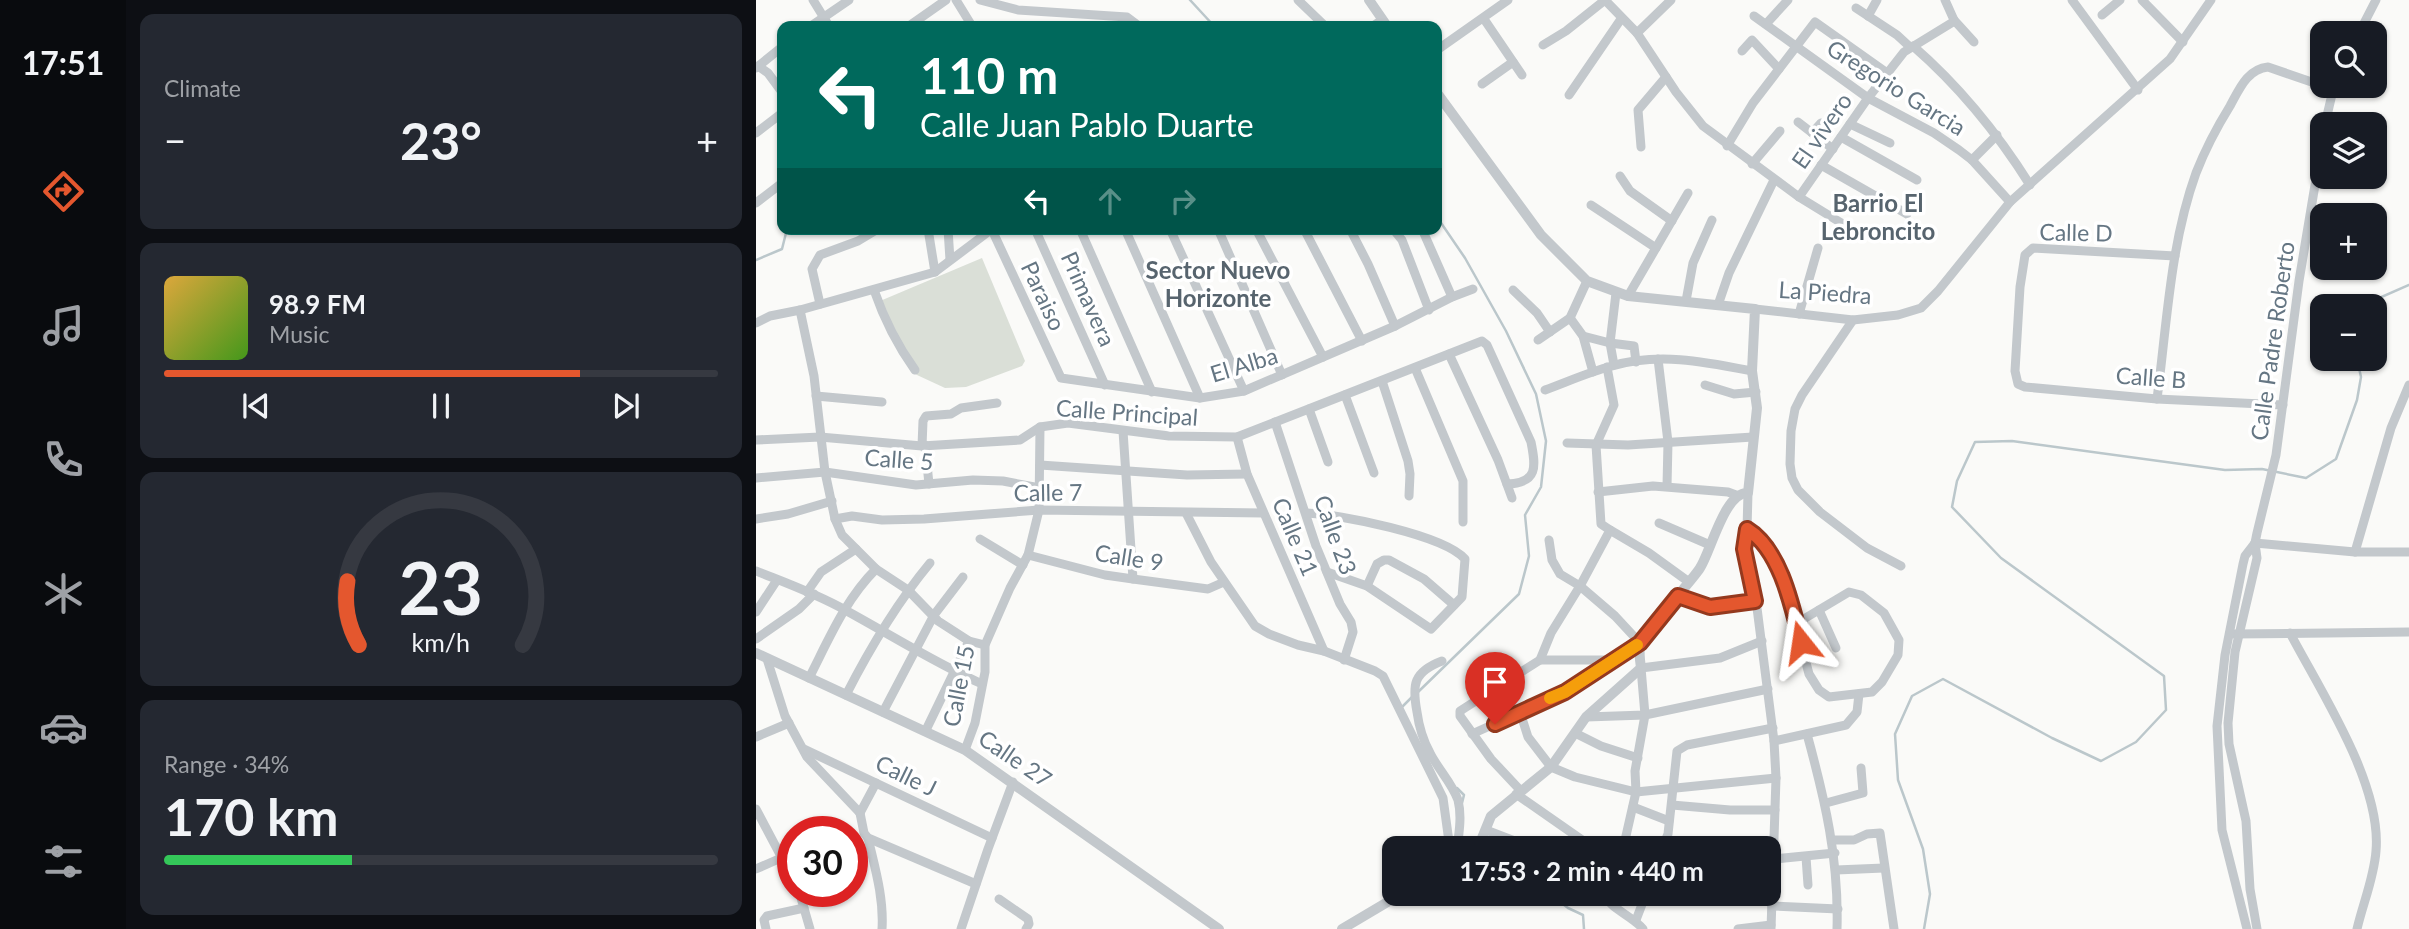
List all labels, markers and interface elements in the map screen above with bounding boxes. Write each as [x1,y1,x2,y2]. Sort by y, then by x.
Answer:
map controls [2310,21,2387,371]
button: search [2310,21,2387,98]
street label: Gregorio Garcia [1822,33,1971,141]
text: 17:51 [22,43,104,82]
text: 110 m [920,46,1058,104]
icon: left [805,49,896,140]
text: Climate [164,74,241,102]
street label: El vivero [1785,87,1857,174]
text: Calle Juan Pablo Duarte [920,105,1254,144]
text: 23° [400,109,482,171]
button: layers [2310,112,2387,189]
text: − [164,117,186,163]
text: + [696,117,718,163]
icon: directions [39,167,88,216]
icon: left [1018,182,1056,220]
icon: ahead [1091,182,1129,220]
icon: right [1164,182,1202,220]
district label: Barrio El Lebroncito [1821,188,1935,245]
button: + [2310,203,2387,280]
street label: Calle D [2039,217,2113,247]
street label: Calle Padre Roberto [2244,240,2300,442]
street label: Primavera [1056,247,1122,350]
district label: Sector Nuevo Horizonte [1146,255,1290,312]
street label: Paraiso [1016,257,1072,335]
street label: La Piedra [1778,275,1872,309]
text: 98.9 FM [269,288,366,320]
button: − [2310,294,2387,371]
icon: music [39,301,88,350]
text: Music [269,320,329,348]
street label: El Alba [1207,341,1281,388]
street label: Calle B [2115,361,2187,393]
icon: previous [237,387,275,425]
icon: pause [422,387,460,425]
icon: next [607,387,645,425]
street label: Calle Principal [1055,393,1199,431]
icon: phone [39,435,88,484]
street label: Calle 5 [864,443,934,475]
street label: Calle 7 [1013,477,1083,507]
street label: Calle 23 [1309,491,1363,578]
street label: Calle 21 [1267,493,1325,580]
street label: Calle 9 [1093,538,1165,576]
text: 23 [399,543,483,631]
icon: climate [39,569,88,618]
position arrow [1764,605,1838,679]
text: km/h [412,627,470,657]
street label: Calle 15 [936,643,980,729]
pin [1465,652,1525,724]
icon: arrive [1476,663,1514,701]
icon: car [39,703,88,752]
street label: Calle 27 [974,724,1058,793]
street label: Calle J [871,748,942,802]
text: Range · 34% [164,750,289,778]
text: 170 km [164,785,338,847]
speed limit sign: 30 [777,816,868,907]
icon: filters [39,837,88,886]
text: 17:53 · 2 min · 440 m [1459,855,1704,887]

